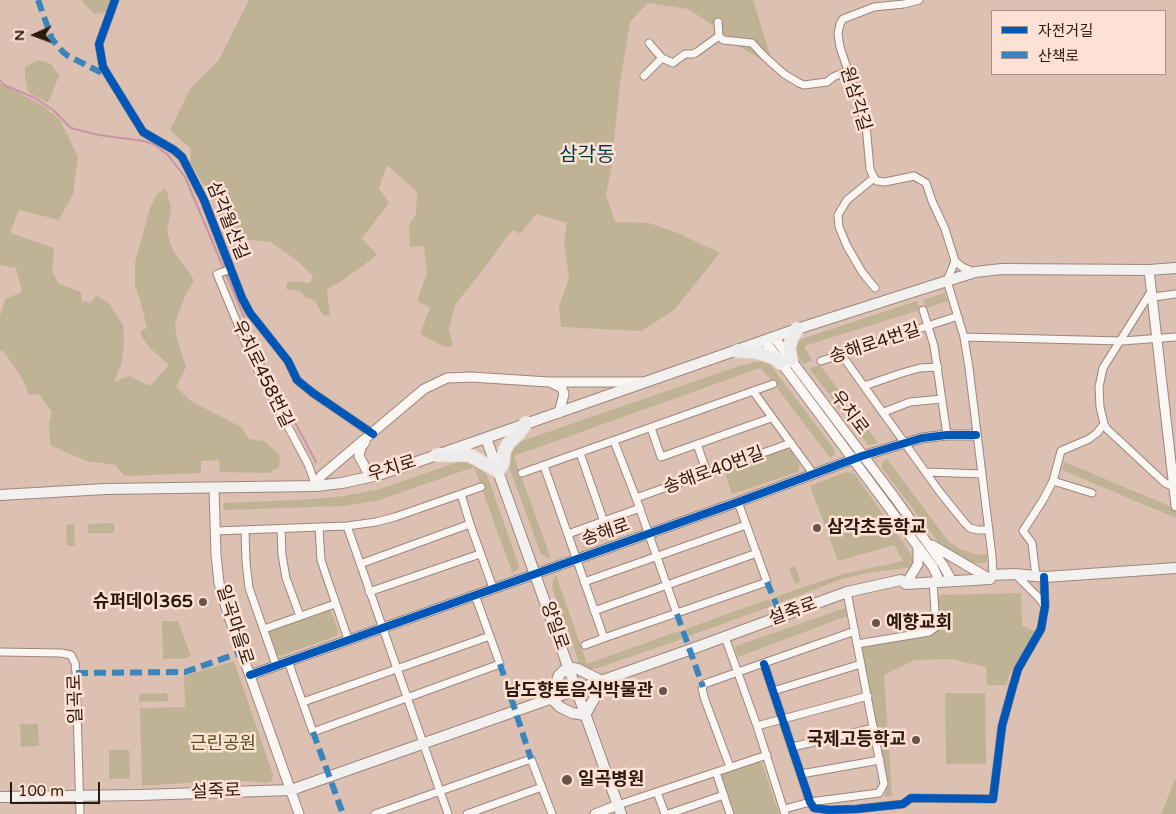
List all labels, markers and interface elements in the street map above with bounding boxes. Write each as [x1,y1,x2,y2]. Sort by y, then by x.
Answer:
north arrow [10,10,60,60]
legend [991,10,1166,75]
text: 자전거길 [1038,22,1093,40]
text: N [11,30,28,41]
text: 산책로 [1038,47,1079,65]
street label: 원삼각길 [835,64,875,134]
district label: 삼각동 [559,144,615,168]
street label: 삼각월산길 [201,179,253,263]
street label: 우치로458번길 [227,317,297,431]
street label: 송해로4번길 [827,319,923,369]
street label: 우치로 [825,387,873,439]
street label: 송해로40번길 [661,443,767,499]
street label: 우치로 [365,451,419,487]
street label: 송해로 [579,515,633,551]
place label: 삼각초등학교 [827,517,926,539]
marker: 삼각초등학교 [811,522,823,534]
street label: 일곡마을로 [211,582,257,668]
place label: 슈퍼데이365 [93,591,193,613]
street label: 설죽로 [766,593,820,631]
marker: 슈퍼데이365 [197,596,209,608]
street label: 양일로 [536,599,572,653]
place label: 예향교회 [886,612,952,634]
marker: 예향교회 [870,617,882,629]
street label: 일곡로 [64,674,88,724]
place label: 남도향토음식박물관 [504,680,653,702]
marker: 남도향토음식박물관 [657,685,669,697]
place label: 국제고등학교 [807,729,906,751]
park label: 근린공원 [190,733,256,755]
marker: 국제고등학교 [910,734,922,746]
place label: 일곡병원 [578,769,644,791]
scale bar [12,772,102,804]
marker: 일곡병원 [560,773,574,787]
street label: 설죽로 [191,780,241,804]
text: 100 m [18,782,64,800]

